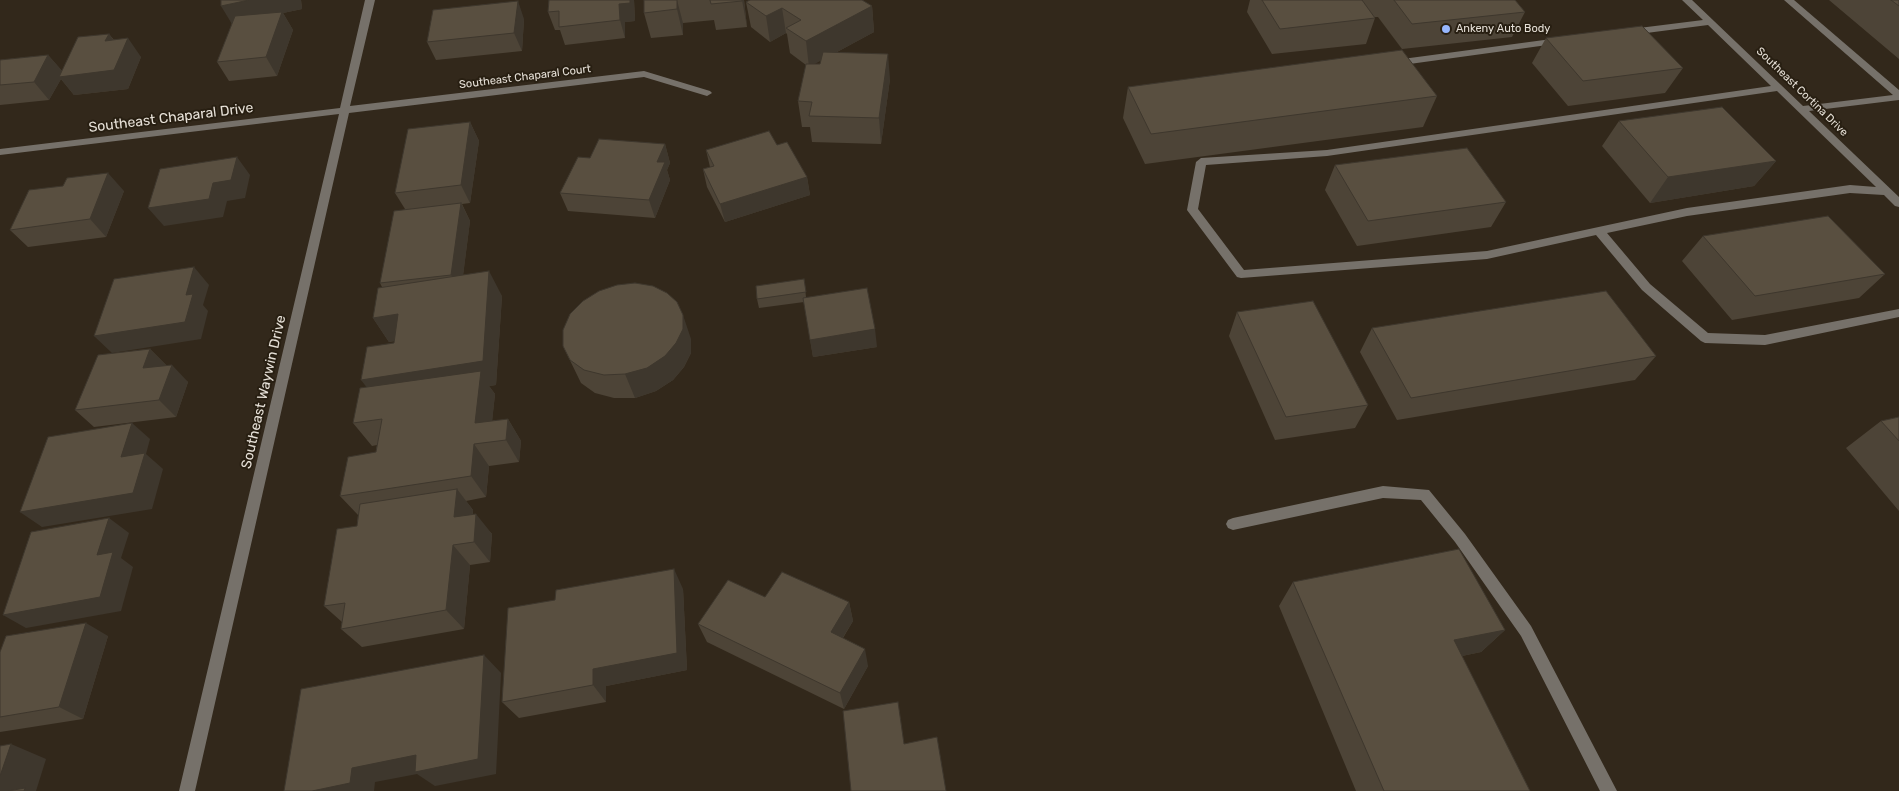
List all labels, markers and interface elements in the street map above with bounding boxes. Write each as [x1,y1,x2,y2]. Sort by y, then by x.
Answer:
place label: Ankeny Auto Body [1456,22,1550,36]
marker: Ankeny Auto Body [1440,23,1452,35]
street label: Southeast Cortina Drive [1753,45,1851,139]
street label: Southeast Chaparal Court [458,62,592,92]
street label: Southeast Chaparal Drive [88,100,254,136]
street label: Southeast Waywin Drive [238,314,290,470]

